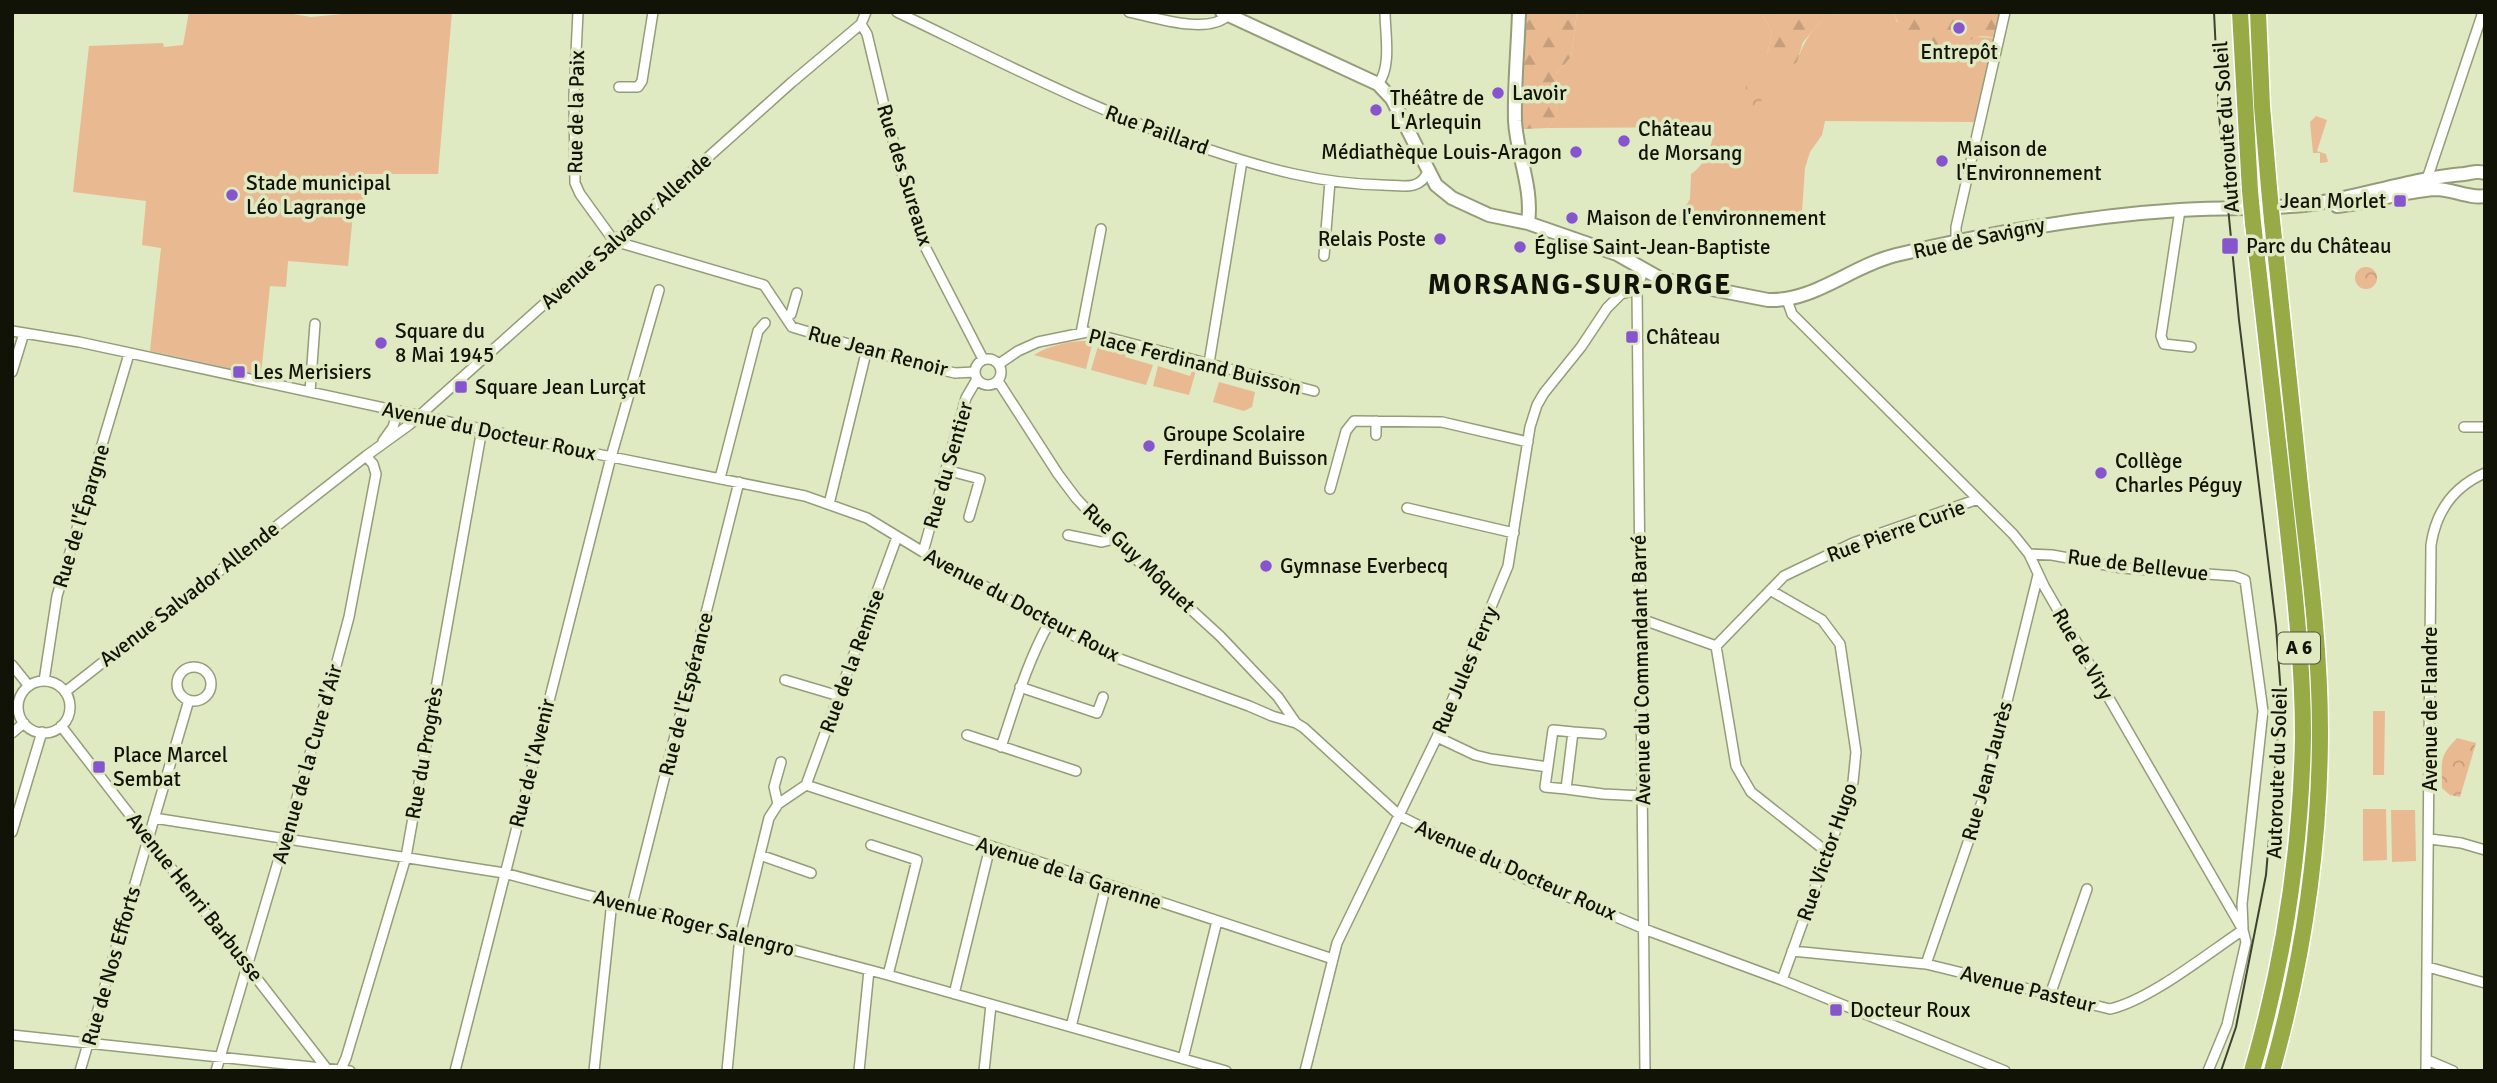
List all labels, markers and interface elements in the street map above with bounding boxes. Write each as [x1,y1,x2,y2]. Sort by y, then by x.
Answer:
marker: Entrepôt [1951,20,1967,36]
place label: Entrepôt [1920,39,1998,65]
street label: Autoroute du Soleil [2207,40,2245,214]
street label: Rue de la Paix [562,50,590,174]
place label: Lavoir [1512,80,1567,106]
place label: Théâtre de L'Arlequin [1390,85,1484,135]
marker: Lavoir [1490,85,1506,101]
street label: Rue Paillard [1102,99,1212,161]
street label: Rue des Sureaux [871,101,939,249]
marker: Théâtre de L'Arlequin [1368,102,1384,118]
place label: Château de Morsang [1638,116,1742,166]
marker: Château de Morsang [1616,133,1632,149]
place label: Maison de l'Environnement [1956,136,2102,186]
place label: Médiathèque Louis-Aragon [1321,139,1562,165]
marker: Médiathèque Louis-Aragon [1568,144,1584,160]
street label: Avenue Salvador Allende [535,147,717,315]
marker: Maison de l'Environnement [1934,153,1950,169]
place label: Stade municipal Léo Lagrange [246,170,391,220]
marker: Stade municipal Léo Lagrange [224,187,240,203]
place label: Jean Morlet [2280,188,2386,214]
marker: Jean Morlet [2392,193,2408,209]
place label: Maison de l'environnement [1586,205,1826,231]
marker: Maison de l'environnement [1564,210,1580,226]
street label: Rue de Savigny [1911,211,2047,265]
place label: Relais Poste [1318,226,1426,252]
marker: Relais Poste [1432,231,1448,247]
place label: Parc du Château [2246,233,2392,259]
place label: Église Saint-Jean-Baptiste [1534,234,1771,260]
marker: Parc du Château [2220,236,2240,256]
marker: Église Saint-Jean-Baptiste [1512,239,1528,255]
district label: MORSANG-SUR-ORGE [1428,268,1732,302]
place label: Square du 8 Mai 1945 [395,318,494,368]
street label: Rue Jean Renoir [805,320,951,382]
street label: Place Ferdinand Buisson [1086,323,1304,401]
place label: Château [1646,324,1720,350]
marker: Château [1624,329,1640,345]
marker: Square du 8 Mai 1945 [373,335,389,351]
place label: Les Merisiers [253,359,371,385]
marker: Les Merisiers [231,364,247,380]
place label: Square Jean Lurçat [475,374,646,400]
marker: Square Jean Lurçat [453,379,469,395]
street label: Avenue du Docteur Roux [380,396,599,466]
street label: Rue du Sentier [917,398,979,532]
place label: Groupe Scolaire Ferdinand Buisson [1163,421,1328,471]
marker: Groupe Scolaire Ferdinand Buisson [1141,438,1157,454]
street label: Rue de l'Épargne [47,441,115,591]
place label: Collège Charles Péguy [2115,448,2242,498]
marker: Collège Charles Péguy [2093,465,2109,481]
street label: Rue Pierre Curie [1823,494,1969,568]
street label: Rue Guy Môquet [1077,498,1201,618]
street label: Avenue Salvador Allende [94,516,284,672]
street label: Avenue du Commandant Barré [1626,534,1656,806]
street label: Avenue du Docteur Roux [920,542,1125,668]
street label: Rue de Bellevue [2066,543,2210,587]
place label: Gymnase Everbecq [1280,553,1448,579]
marker: Gymnase Everbecq [1258,558,1274,574]
street label: Rue de la Remise [814,585,890,737]
street label: Rue Jules Ferry [1426,602,1504,738]
street label: Rue de Viry [2047,604,2120,704]
street label: Rue de l'Espérance [653,610,719,778]
street label: Avenue de Flandre [2417,627,2443,791]
road number: A 6 [2278,632,2320,664]
street label: Avenue de la Cure d'Air [266,661,348,867]
street label: Rue du Progrès [400,685,448,821]
street label: Autoroute du Soleil [2261,686,2293,860]
street label: Rue de l'Avenir [503,696,561,830]
street label: Rue Jean Jaurès [1956,698,2018,844]
place label: Place Marcel Sembat [113,742,228,792]
marker: Place Marcel Sembat [91,759,107,775]
street label: Rue Victor Hugo [1791,779,1863,925]
street label: Avenue Henri Barbusse [121,807,269,987]
street label: Avenue du Docteur Roux [1411,814,1621,926]
street label: Avenue de la Garenne [973,831,1165,915]
street label: Rue de Nos Efforts [76,883,146,1049]
street label: Avenue Roger Salengro [591,884,797,962]
street label: Avenue Pasteur [1958,960,2099,1018]
place label: Docteur Roux [1850,997,1971,1023]
marker: Docteur Roux [1828,1002,1844,1018]

